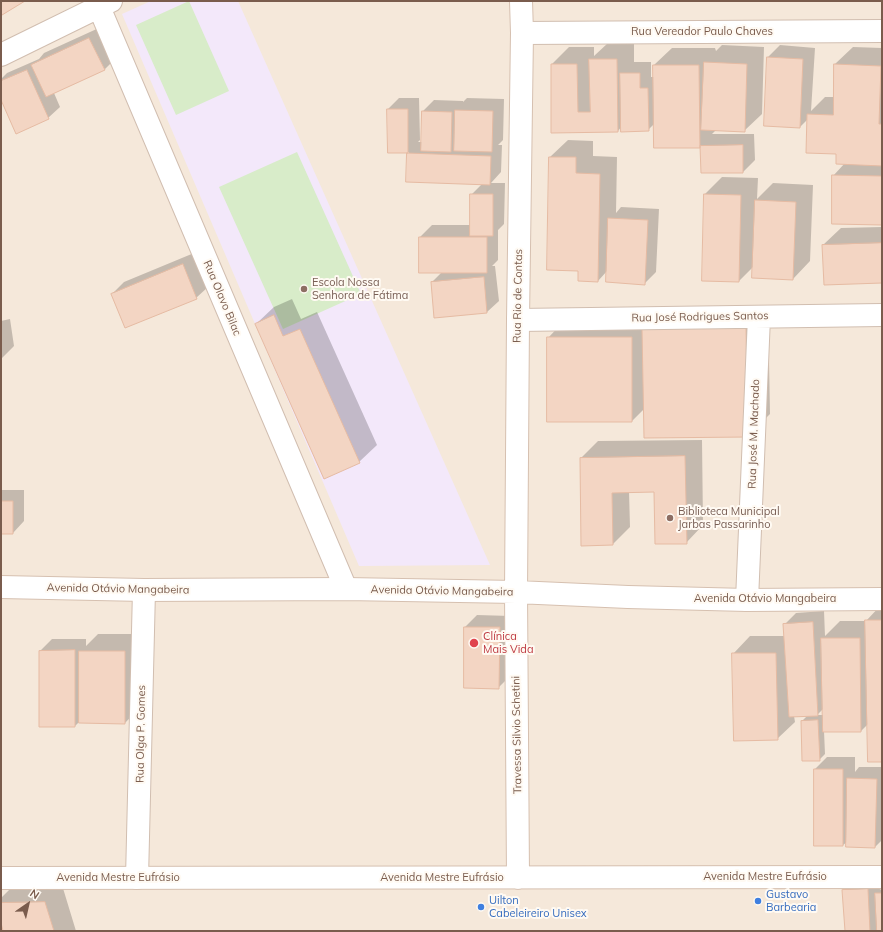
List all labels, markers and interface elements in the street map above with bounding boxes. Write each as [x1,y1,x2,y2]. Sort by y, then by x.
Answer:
street label: Rua Vereador Paulo Chaves [631,25,773,39]
street label: Rua Rio de Contas [511,249,525,343]
street label: Rua Olavo Bilac [200,258,244,338]
place label: Escola Nossa Senhora de Fátima [312,276,408,302]
marker: Escola Nossa Senhora de Fátima [299,284,309,294]
street label: Rua José Rodrigues Santos [631,309,769,325]
street label: Rua José M. Machado [745,379,763,489]
place label: Biblioteca Municipal Jarbas Passarinho [678,505,780,531]
marker: Biblioteca Municipal Jarbas Passarinho [665,513,675,523]
street label: Avenida Otávio Mangabeira [47,581,189,597]
street label: Avenida Otávio Mangabeira [371,583,513,599]
street label: Avenida Otávio Mangabeira [694,592,836,606]
place label: Clínica Mais Vida [483,630,533,656]
marker: Clínica Mais Vida [468,637,480,649]
street label: Travessa Silvio Schetini [509,676,525,794]
street label: Rua Olga P. Gomes [134,685,148,783]
street label: Avenida Mestre Eufrásio [703,870,827,884]
street label: Avenida Mestre Eufrásio [56,871,180,885]
street label: Avenida Mestre Eufrásio [380,871,504,885]
north arrow [8,884,48,924]
text: N [27,886,42,902]
place label: Gustavo Barbearia [766,888,816,914]
place label: Uilton Cabeleireiro Unisex [489,894,587,920]
marker: Gustavo Barbearia [753,896,763,906]
marker: Uilton Cabeleireiro Unisex [476,902,486,912]

